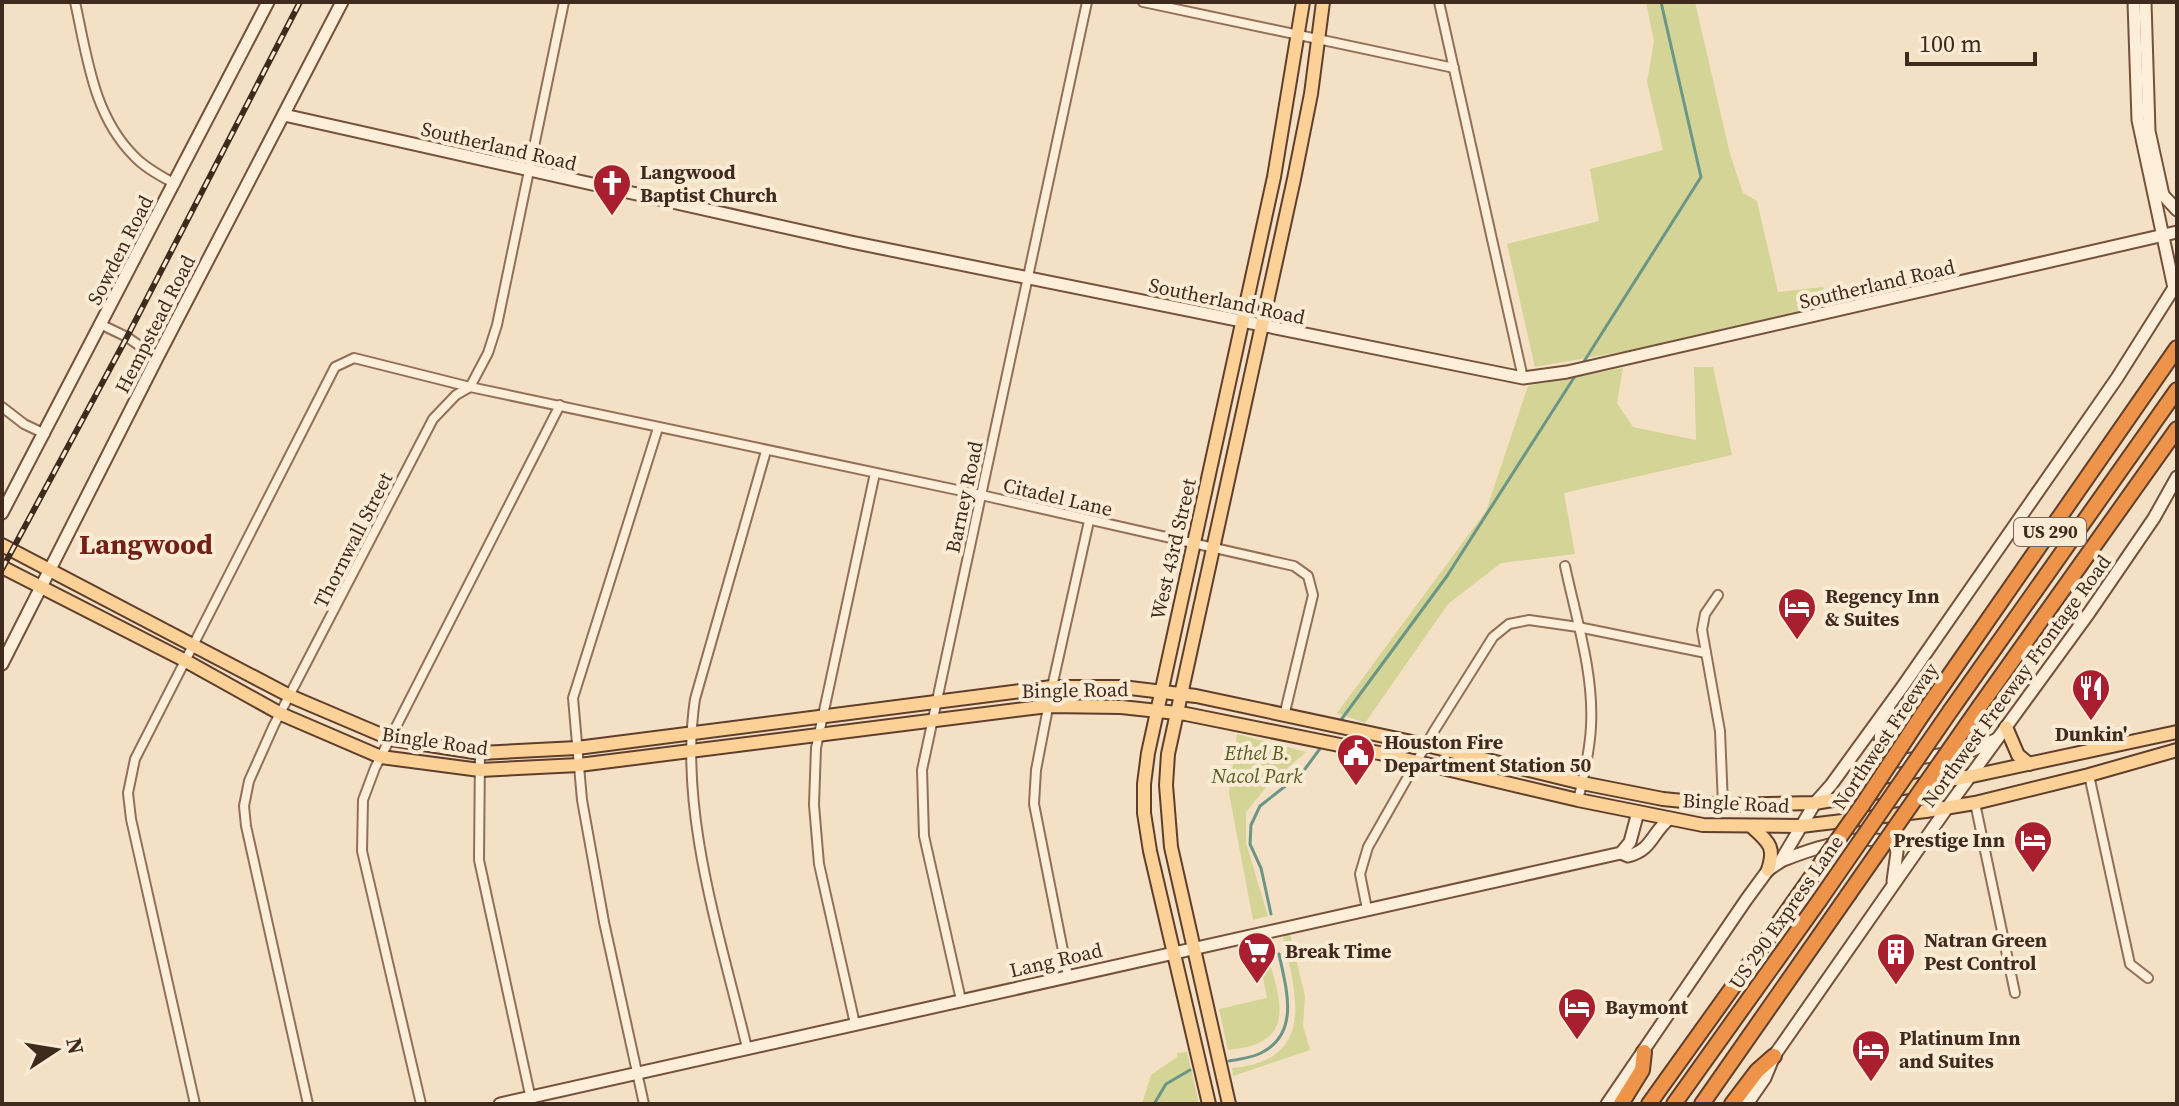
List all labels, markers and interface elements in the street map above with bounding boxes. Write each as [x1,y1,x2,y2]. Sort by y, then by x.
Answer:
scale bar [1907,16,2035,66]
text: 100 m [1919,27,1982,60]
street label: Southerland Road [418,114,580,178]
place label: Langwood Baptist Church [640,158,777,209]
church icon: Langwood Baptist Church [591,162,633,217]
street label: Sowden Road [80,190,160,310]
street label: Hempstead Road [108,250,202,398]
street label: Southerland Road [1796,252,1958,316]
street label: Southerland Road [1146,271,1308,331]
street label: Barney Road [939,438,990,555]
street label: Thornwall Street [307,467,399,613]
street label: Citadel Lane [1001,471,1115,523]
street label: West 43rd Street [1143,475,1203,622]
road number: US 290 [2014,518,2086,546]
district label: Langwood [79,525,213,563]
street label: Northwest Freeway Frontage Road [1915,549,2118,813]
place label: Regency Inn & Suites [1825,582,1939,633]
hotel icon: Regency Inn & Suites [1776,586,1818,641]
street label: Northwest Freeway [1825,656,1945,815]
restaurant icon: Dunkin' [2070,667,2112,722]
street label: Bingle Road [1021,675,1129,705]
street label: Bingle Road [380,720,491,762]
place label: Dunkin' [2055,720,2127,748]
place label: Houston Fire Department Station 50 [1384,728,1591,779]
public building icon: Houston Fire Department Station 50 [1335,732,1377,787]
park label: Ethel B. Nacol Park [1211,739,1303,790]
street label: Bingle Road [1682,786,1791,820]
hotel icon: Prestige Inn [2012,819,2054,874]
place label: Prestige Inn [1893,826,2005,854]
street label: US 290 Express Lane [1722,829,1850,995]
place label: Natran Green Pest Control [1924,926,2047,977]
supermarket icon: Break Time [1236,930,1278,985]
building icon: Natran Green Pest Control [1875,931,1917,986]
street label: Lang Road [1007,936,1106,984]
place label: Break Time [1285,937,1391,965]
hotel icon: Baymont [1556,986,1598,1041]
place label: Baymont [1605,993,1689,1021]
north arrow [16,1010,96,1090]
place label: Platinum Inn and Suites [1899,1024,2021,1075]
hotel icon: Platinum Inn and Suites [1850,1028,1892,1083]
text: N [59,1035,92,1057]

